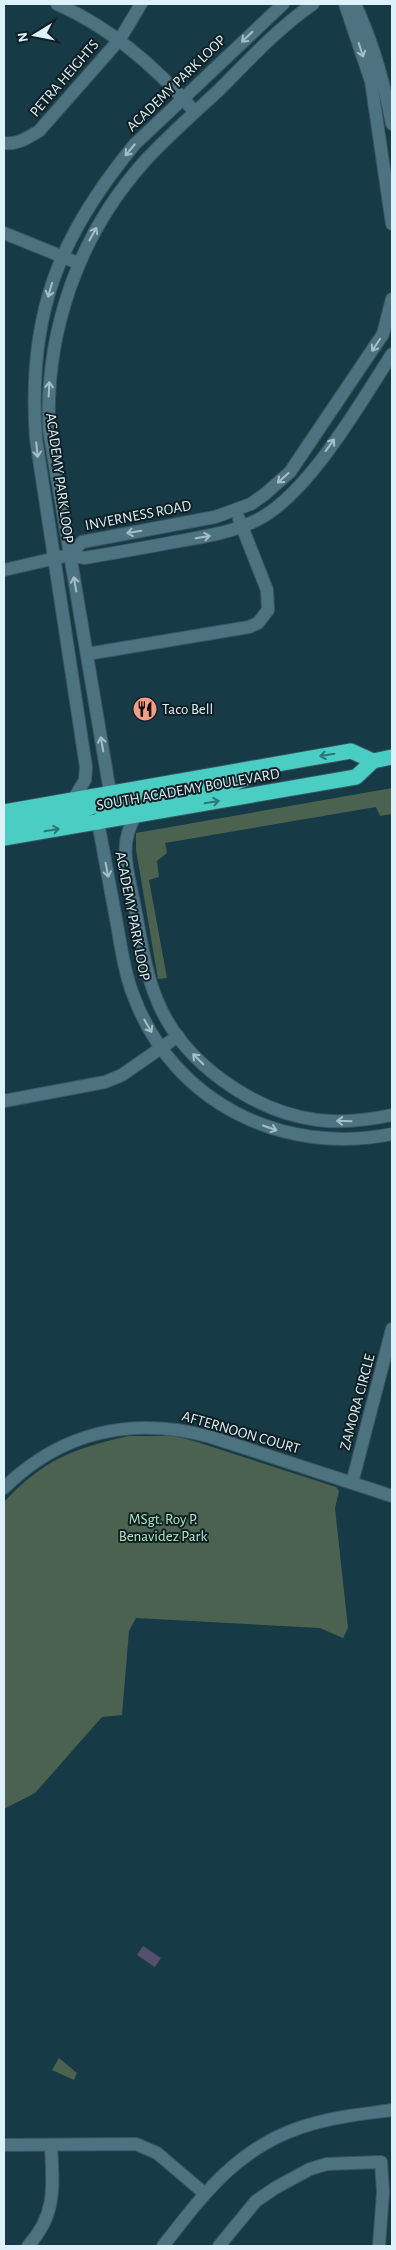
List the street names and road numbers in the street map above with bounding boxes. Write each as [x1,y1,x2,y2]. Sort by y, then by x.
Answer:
street label: ACADEMY PARK LOOP [124,32,229,134]
street label: PETRA HEIGHTS [27,37,102,120]
street label: ACADEMY PARK LOOP [43,412,76,544]
street label: INVERNESS ROAD [84,498,193,533]
street label: SOUTH ACADEMY BOULEVARD [95,766,281,813]
street label: ACADEMY PARK LOOP [113,850,152,982]
street label: ZAMORA CIRCLE [337,1353,377,1452]
street label: AFTERNOON COURT [180,1408,302,1457]

